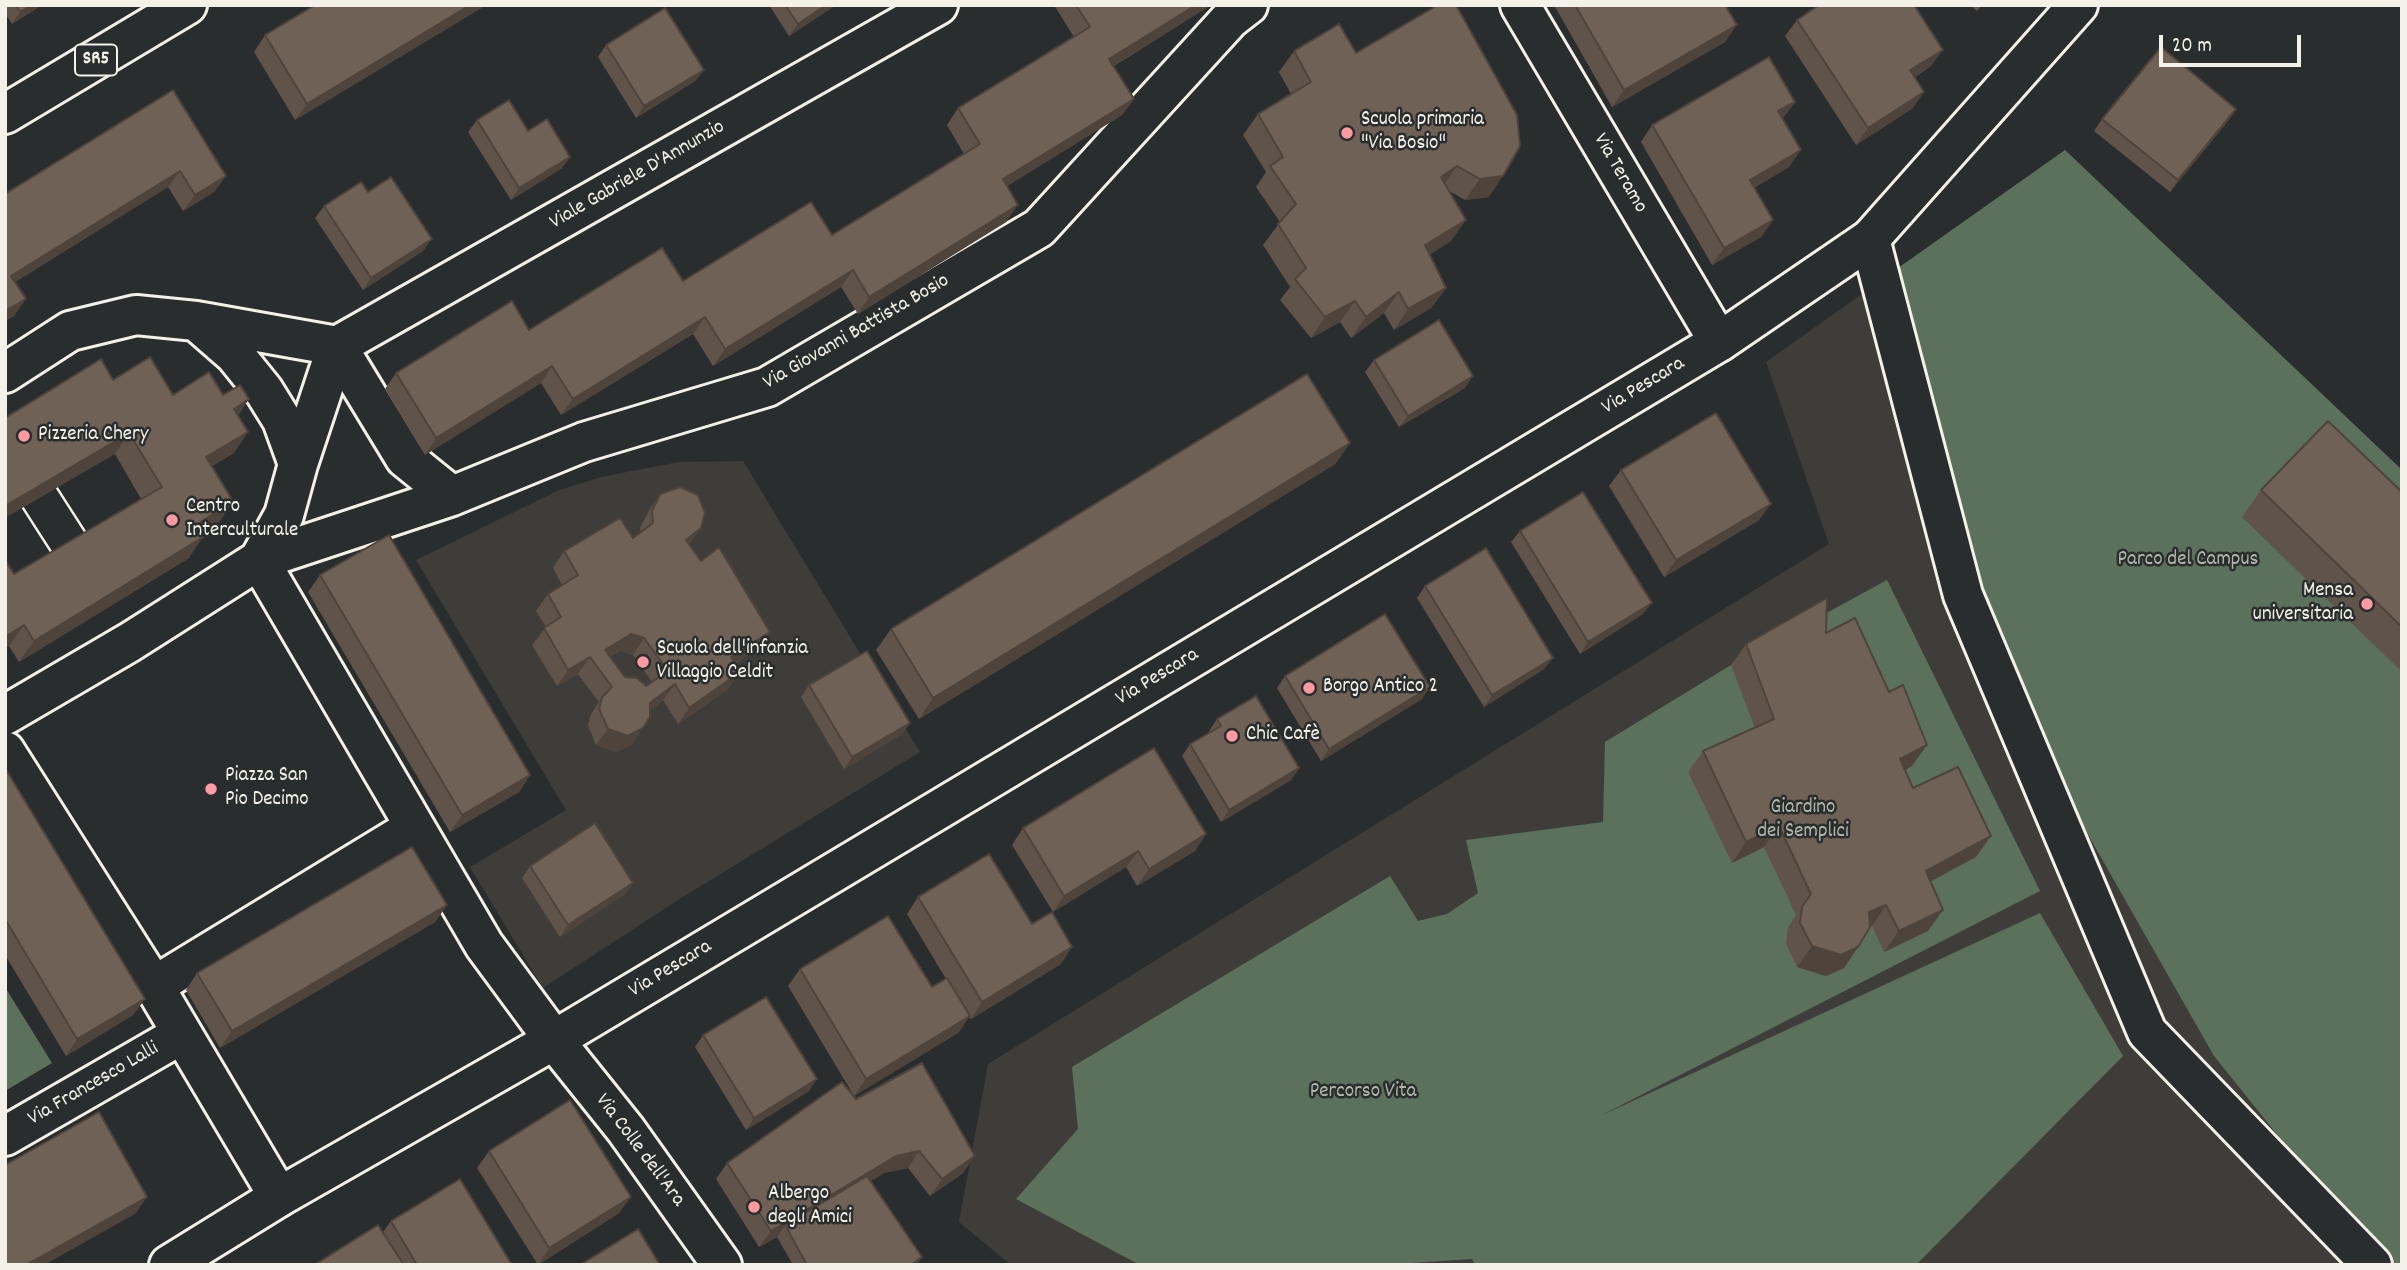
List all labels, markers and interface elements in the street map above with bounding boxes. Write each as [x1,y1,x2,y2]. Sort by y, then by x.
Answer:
scale bar [2162,21,2304,65]
text: 20 m [2172,32,2212,62]
road number: SR5 [75,44,117,76]
place label: Scuola primaria "Via Bosio" [1361,108,1484,158]
street label: Viale Gabriele D'Annunzio [546,116,730,236]
marker: Scuola primaria "Via Bosio" [1339,125,1355,141]
street label: Via Teramo [1586,130,1652,218]
street label: Via Giovanni Battista Bosio [759,269,955,397]
street label: Via Pescara [1598,352,1690,422]
place label: Pizzeria Chery [38,423,148,449]
marker: Pizzeria Chery [16,428,32,444]
place label: Centro Interculturale [186,495,298,545]
marker: Centro Interculturale [164,512,180,528]
park label: Parco del Campus [2118,548,2258,574]
place label: Mensa universitaria [2253,579,2353,629]
marker: Mensa universitaria [2359,596,2375,612]
place label: Scuola dell'infanzia Villaggio Celdit [657,637,808,687]
street label: Via Pescara [1112,643,1204,713]
marker: Scuola dell'infanzia Villaggio Celdit [635,654,651,670]
place label: Borgo Antico 2 [1323,675,1438,701]
marker: Borgo Antico 2 [1301,680,1317,696]
place label: Chic Cafè [1246,723,1320,749]
marker: Chic Cafè [1224,728,1240,744]
place label: Piazza San Pio Decimo [225,764,309,814]
marker: Piazza San Pio Decimo [203,781,219,797]
park label: Giardino dei Semplici [1757,796,1849,846]
street label: Via Pescara [625,935,717,1005]
street label: Via Francesco Lalli [24,1037,164,1133]
park label: Percorso Vita [1310,1080,1416,1106]
street label: Via Colle dell'Ara [588,1090,690,1212]
place label: Albergo degli Amici [768,1182,852,1232]
marker: Albergo degli Amici [746,1199,762,1215]

